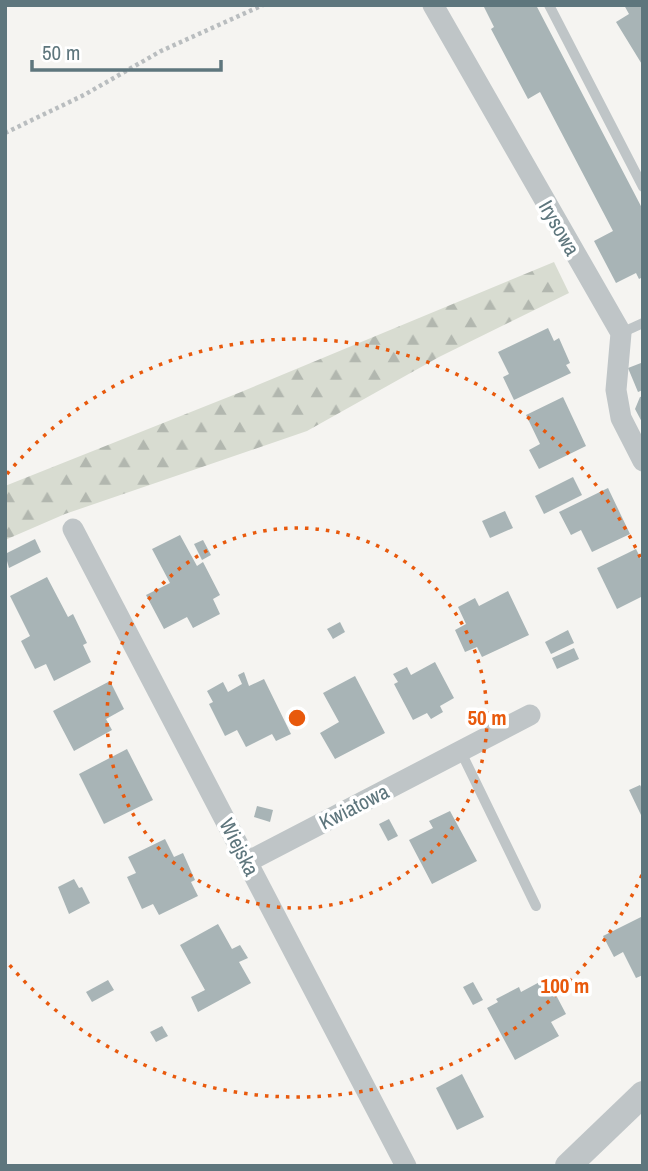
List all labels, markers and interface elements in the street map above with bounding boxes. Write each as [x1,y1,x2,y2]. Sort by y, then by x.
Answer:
scale bar [32,28,220,72]
text: 50 m [42,38,80,67]
street label: Irysowa [532,195,587,261]
text: 50 m [467,703,507,732]
centre of rings [285,706,309,730]
street label: Kwiatowa [314,776,394,836]
street label: Wiejska [213,813,266,881]
text: 100 m [541,971,589,1000]

